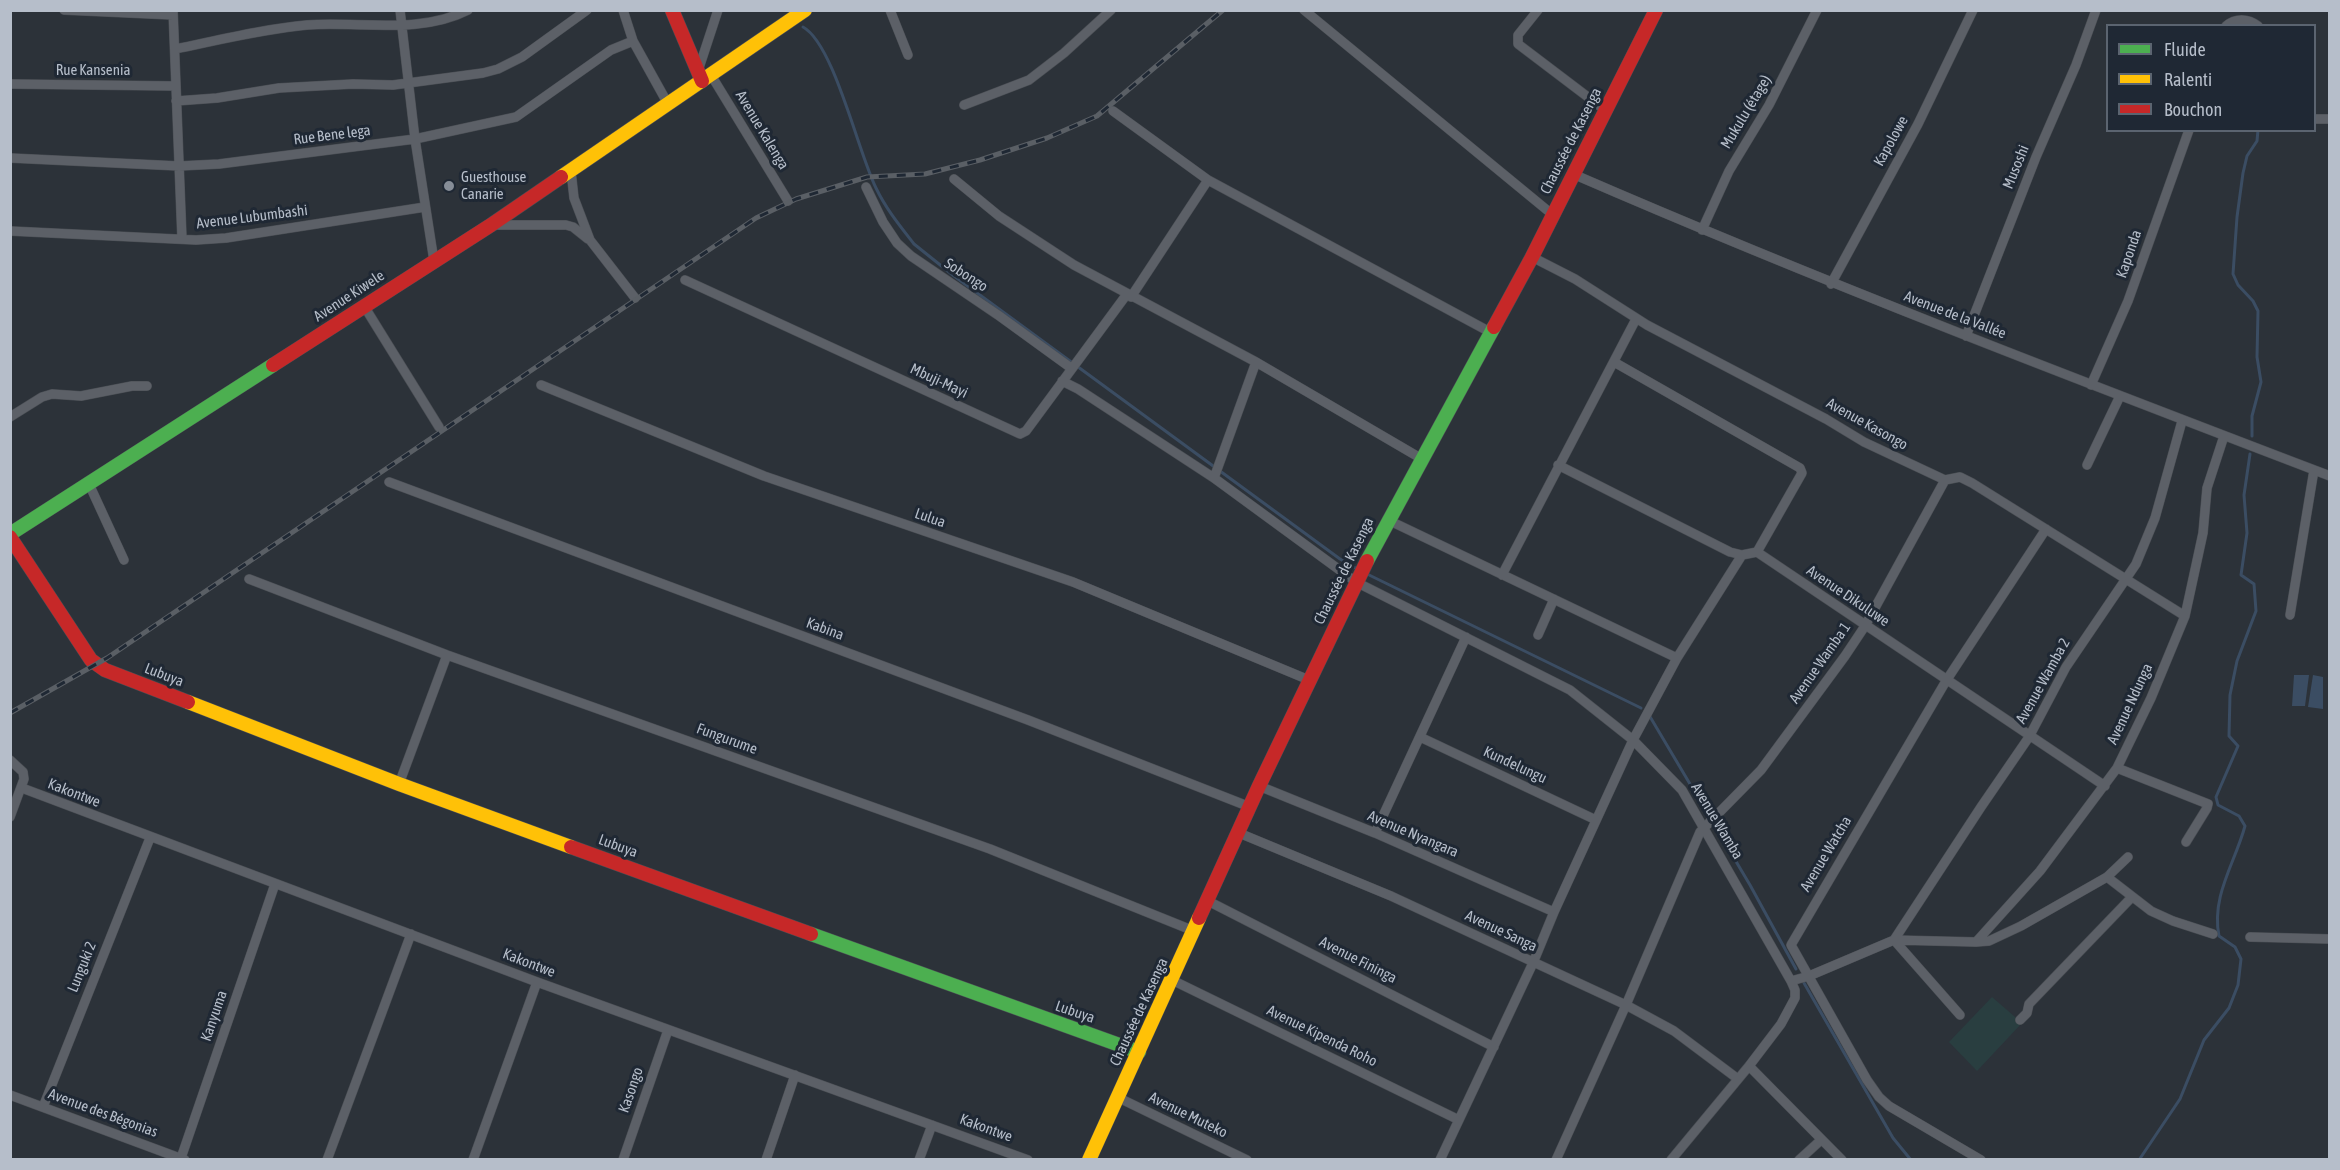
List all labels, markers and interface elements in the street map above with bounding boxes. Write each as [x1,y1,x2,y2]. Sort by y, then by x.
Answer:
legend [2106,24,2316,132]
text: Fluide [2164,39,2206,60]
street label: Rue Kansenia [56,61,130,79]
text: Ralenti [2164,69,2212,90]
street label: Mukulu (étage) [1717,72,1775,152]
street label: Chaussée de Kasenga [1536,85,1606,197]
street label: Avenue Kalenga [731,87,793,173]
text: Bouchon [2164,99,2222,120]
street label: Kapolowe [1870,113,1912,169]
street label: Rue Bene lega [292,121,372,149]
street label: Musoshi [1999,142,2033,192]
place label: Guesthouse Canarie [461,168,526,203]
marker: Guesthouse Canarie [442,179,456,193]
street label: Avenue Lubumbashi [195,201,309,233]
street label: Kaponda [2112,228,2146,280]
street label: Sobongo [941,254,991,296]
street label: Avenue Kiwele [310,266,388,326]
street label: Avenue de la Vallée [1901,287,2009,343]
street label: Mbuji-Mayi [907,360,971,402]
street label: Avenue Kasongo [1823,394,1911,454]
street label: Lulua [912,504,948,532]
street label: Chaussée de Kasenga [1310,515,1378,627]
street label: Avenue Dikuluwe [1803,562,1893,630]
street label: Kabina [804,614,846,644]
street label: Avenue Wamba 1 [1785,619,1855,707]
street label: Avenue Wamba 2 [2012,635,2074,727]
street label: Lubuya [142,659,186,691]
street label: Avenue Ndunga [2103,661,2157,747]
street label: Fungurume [694,720,760,758]
street label: Kundelungu [1480,743,1550,787]
street label: Kakontwe [45,775,103,811]
street label: Avenue Wamba [1687,780,1747,862]
street label: Avenue Nyangara [1365,807,1461,861]
street label: Avenue Watcha [1796,813,1856,895]
street label: Lubuya [596,831,640,861]
street label: Avenue Sanga [1462,907,1540,955]
street label: Avenue Fininga [1316,933,1400,987]
street label: Lunguki 2 [64,939,100,995]
street label: Kakontwe [500,945,558,981]
street label: Chaussée de Kasenga [1106,955,1172,1069]
street label: Kanyuma [197,988,231,1044]
street label: Lubuya [1053,997,1097,1027]
street label: Avenue Kipenda Roho [1264,1001,1380,1071]
street label: Kasongo [615,1065,647,1115]
street label: Avenue des Bégonias [46,1085,160,1141]
street label: Avenue Muteko [1146,1088,1230,1142]
street label: Kakontwe [957,1110,1015,1146]

